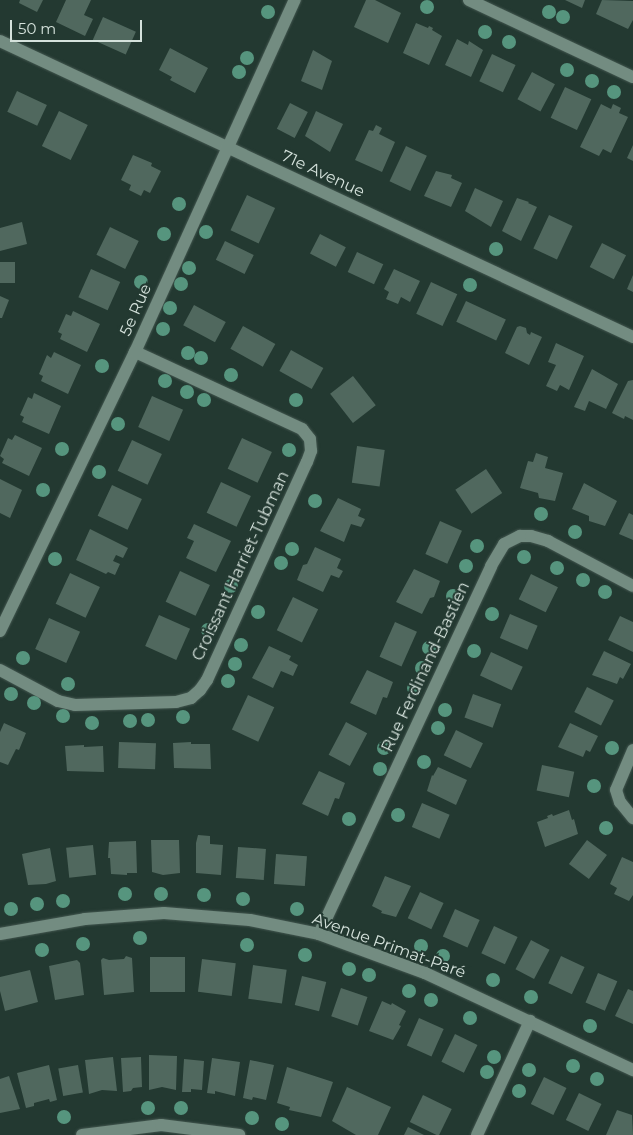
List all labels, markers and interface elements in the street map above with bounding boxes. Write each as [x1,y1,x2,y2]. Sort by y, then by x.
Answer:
scale bar [12,10,145,42]
text: 50 m [18,19,56,38]
street label: 71e Avenue [278,146,368,202]
street label: 5e Rue [116,281,156,339]
street label: Croissant Harriet-Tubman [189,468,293,664]
street label: Rue Ferdinand-Bastien [378,579,474,755]
street label: Avenue Primat-Paré [310,909,468,983]

